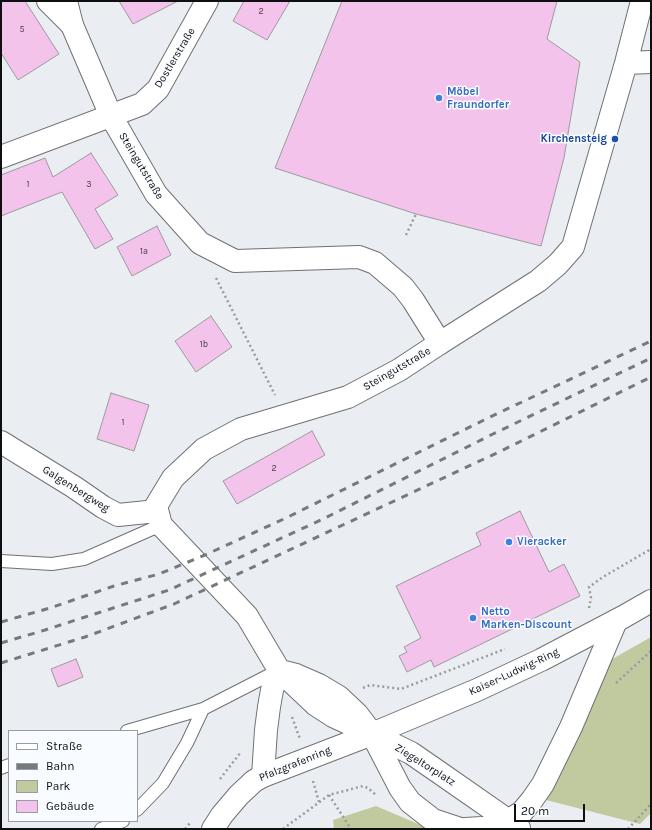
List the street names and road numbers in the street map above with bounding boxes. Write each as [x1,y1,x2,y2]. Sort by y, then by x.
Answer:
street label: Dostlerstraße [152,25,198,91]
street label: Steingutstraße [116,130,166,202]
street label: Steingutstraße [361,344,433,394]
street label: Galgenbergweg [40,463,112,515]
street label: Kaiser-Ludwig-Ring [467,645,561,699]
street label: Ziegeltorplatz [392,741,458,789]
street label: Pfalzgrafenring [257,744,333,784]

